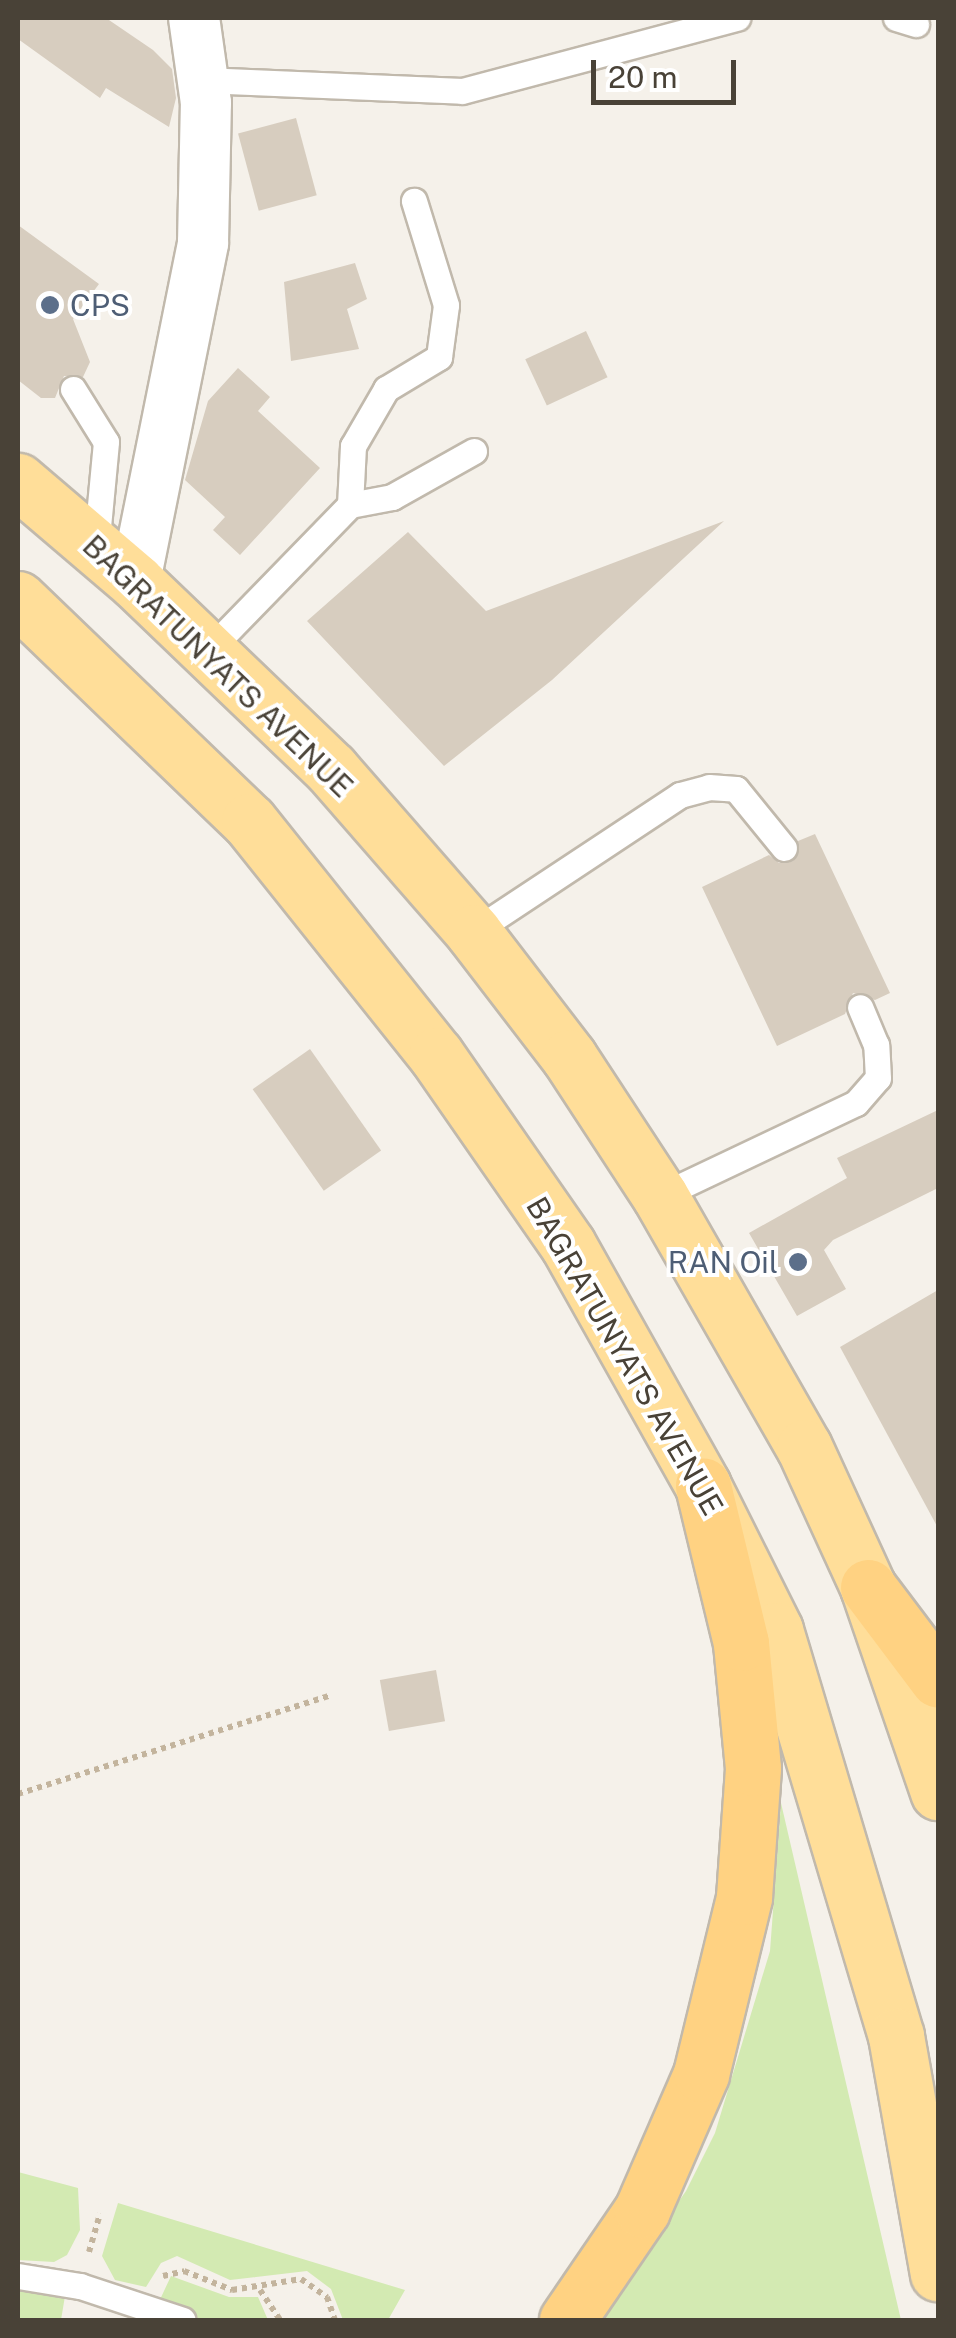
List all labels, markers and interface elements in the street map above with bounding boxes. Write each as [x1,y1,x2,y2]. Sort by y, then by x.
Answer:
scale bar [596,40,741,102]
text: 20 m [608,59,677,95]
place label: CPS [70,287,130,323]
marker: CPS [39,294,61,316]
street label: BAGRATUNYATS AVENUE [76,528,360,804]
street label: BAGRATUNYATS AVENUE [519,1191,731,1521]
place label: RAN Oil [668,1244,778,1280]
marker: RAN Oil [787,1251,809,1273]

